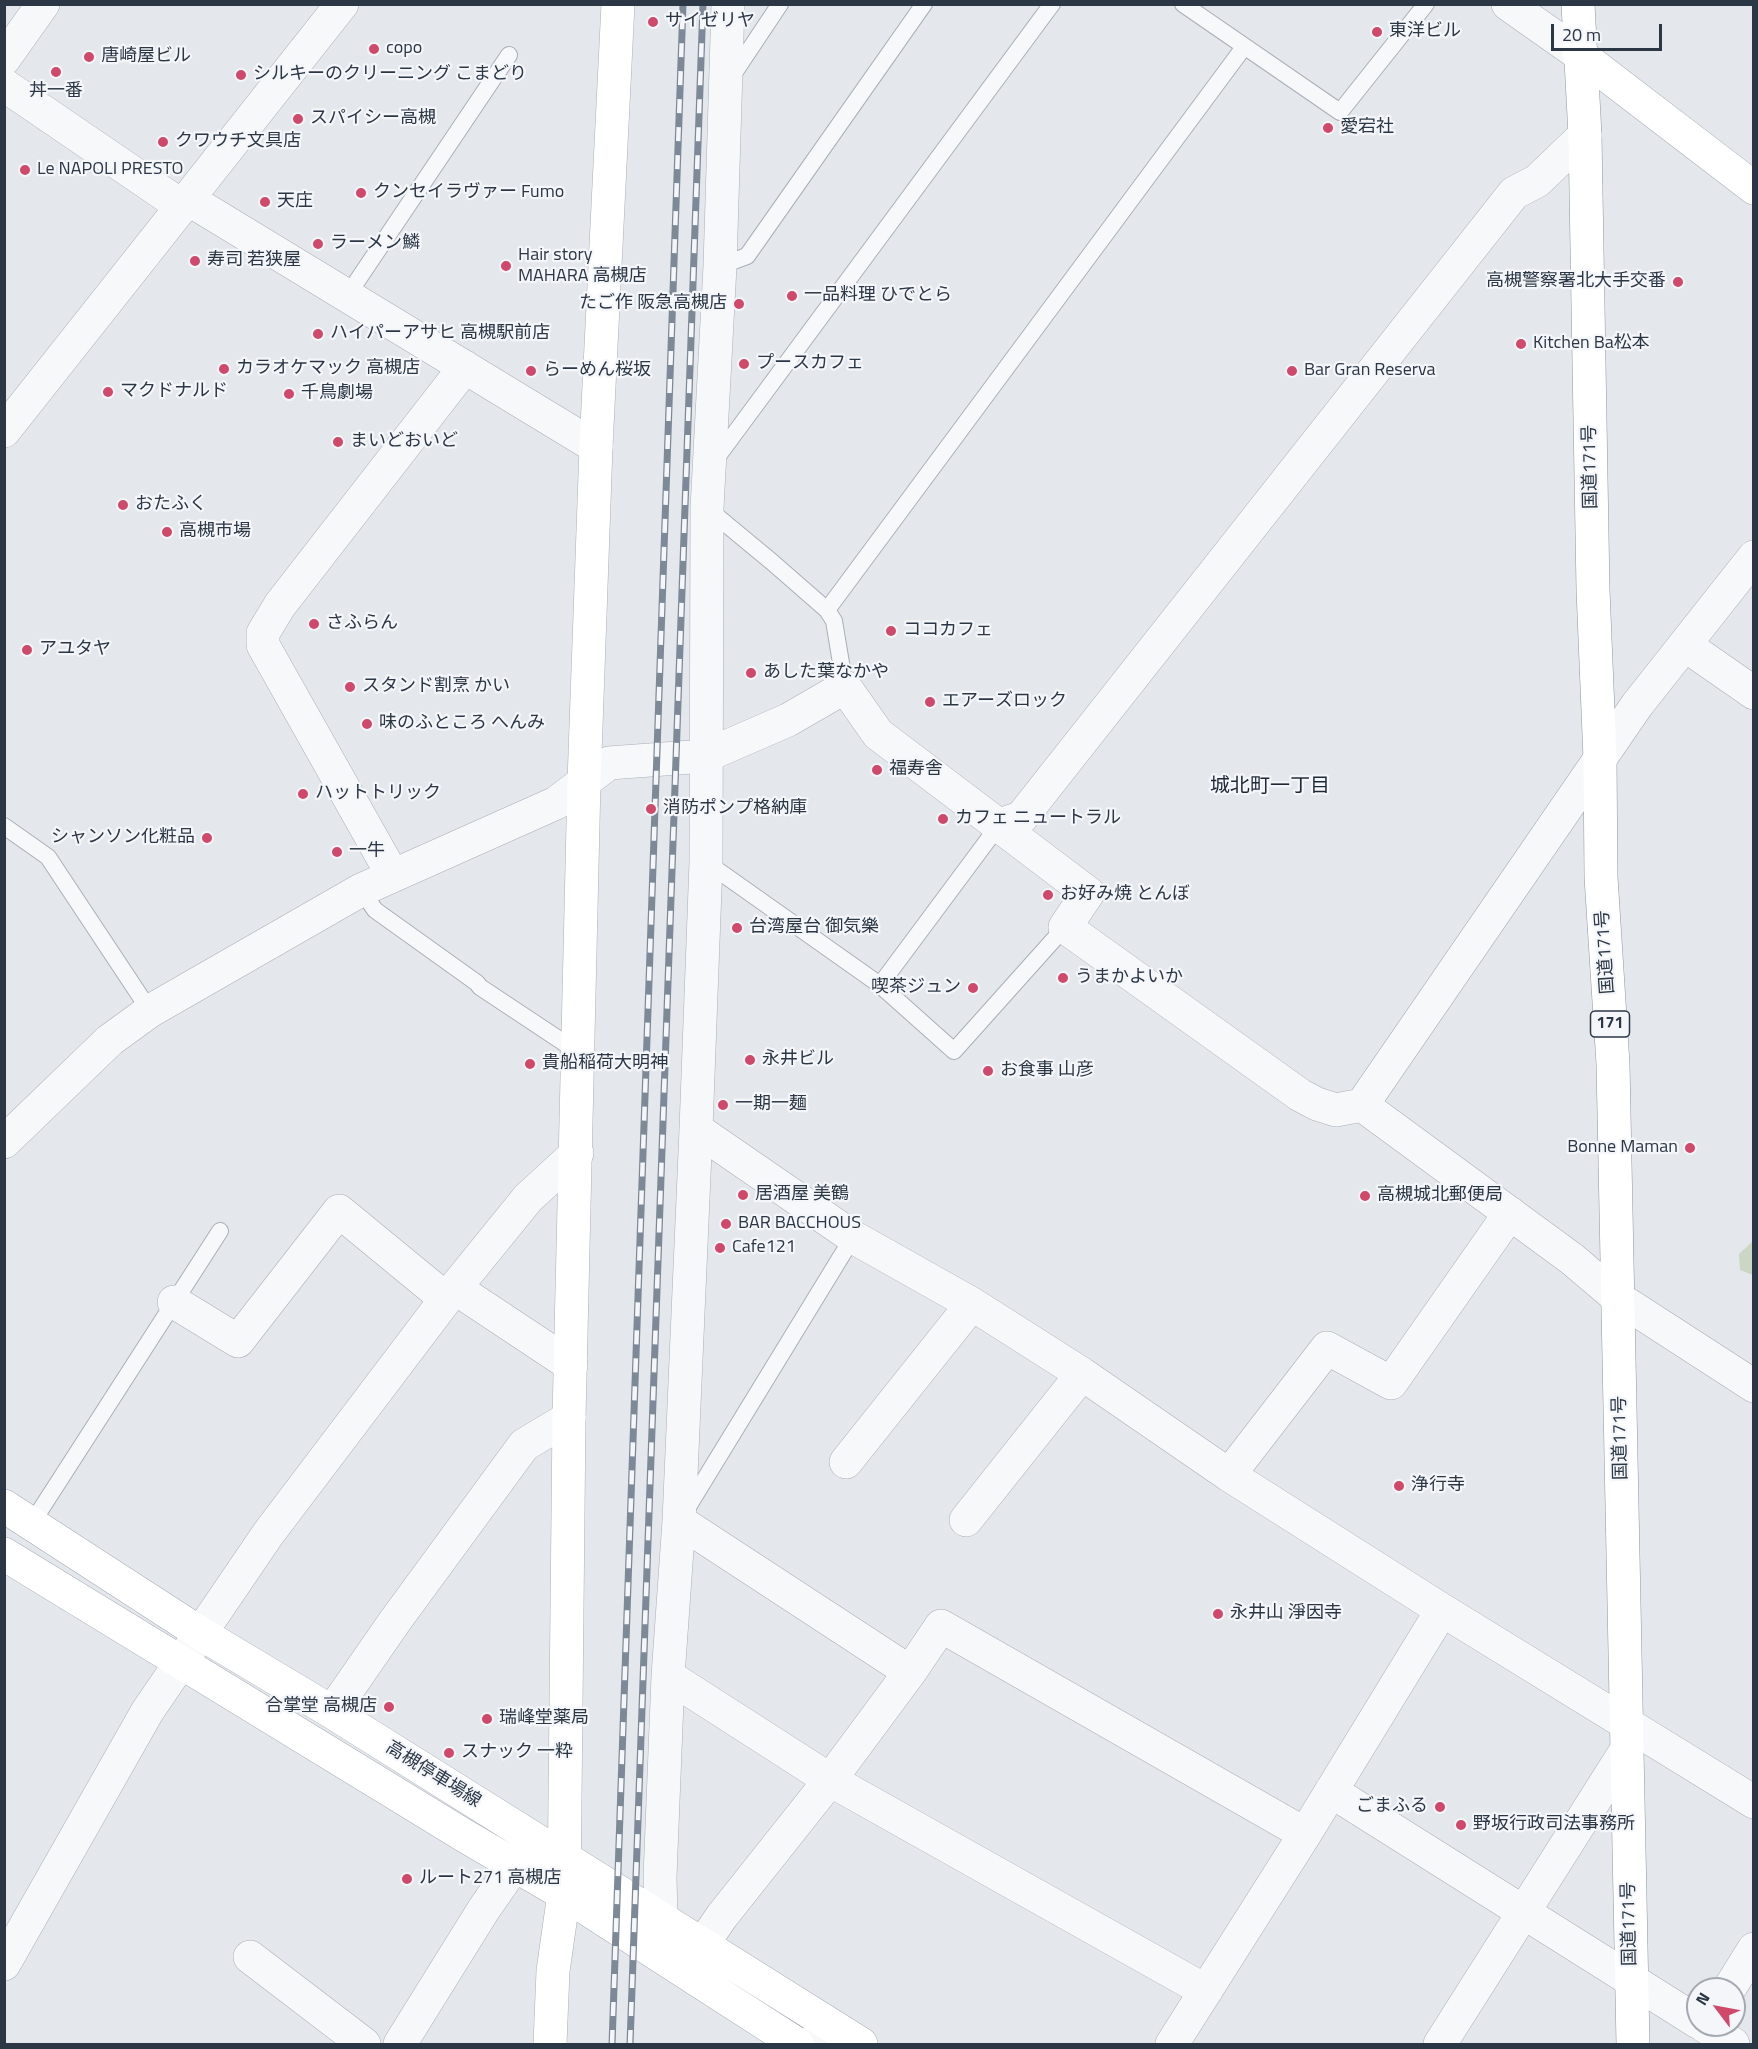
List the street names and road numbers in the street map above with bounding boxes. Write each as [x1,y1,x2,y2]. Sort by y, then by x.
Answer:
street label: 国道171号 [1579,425,1603,509]
street label: 国道171号 [1592,909,1620,995]
road number: 171 [1590,1011,1630,1037]
street label: 国道171号 [1609,1396,1633,1480]
street label: 高槻停車場線 [381,1737,485,1813]
street label: 国道171号 [1618,1882,1642,1966]

